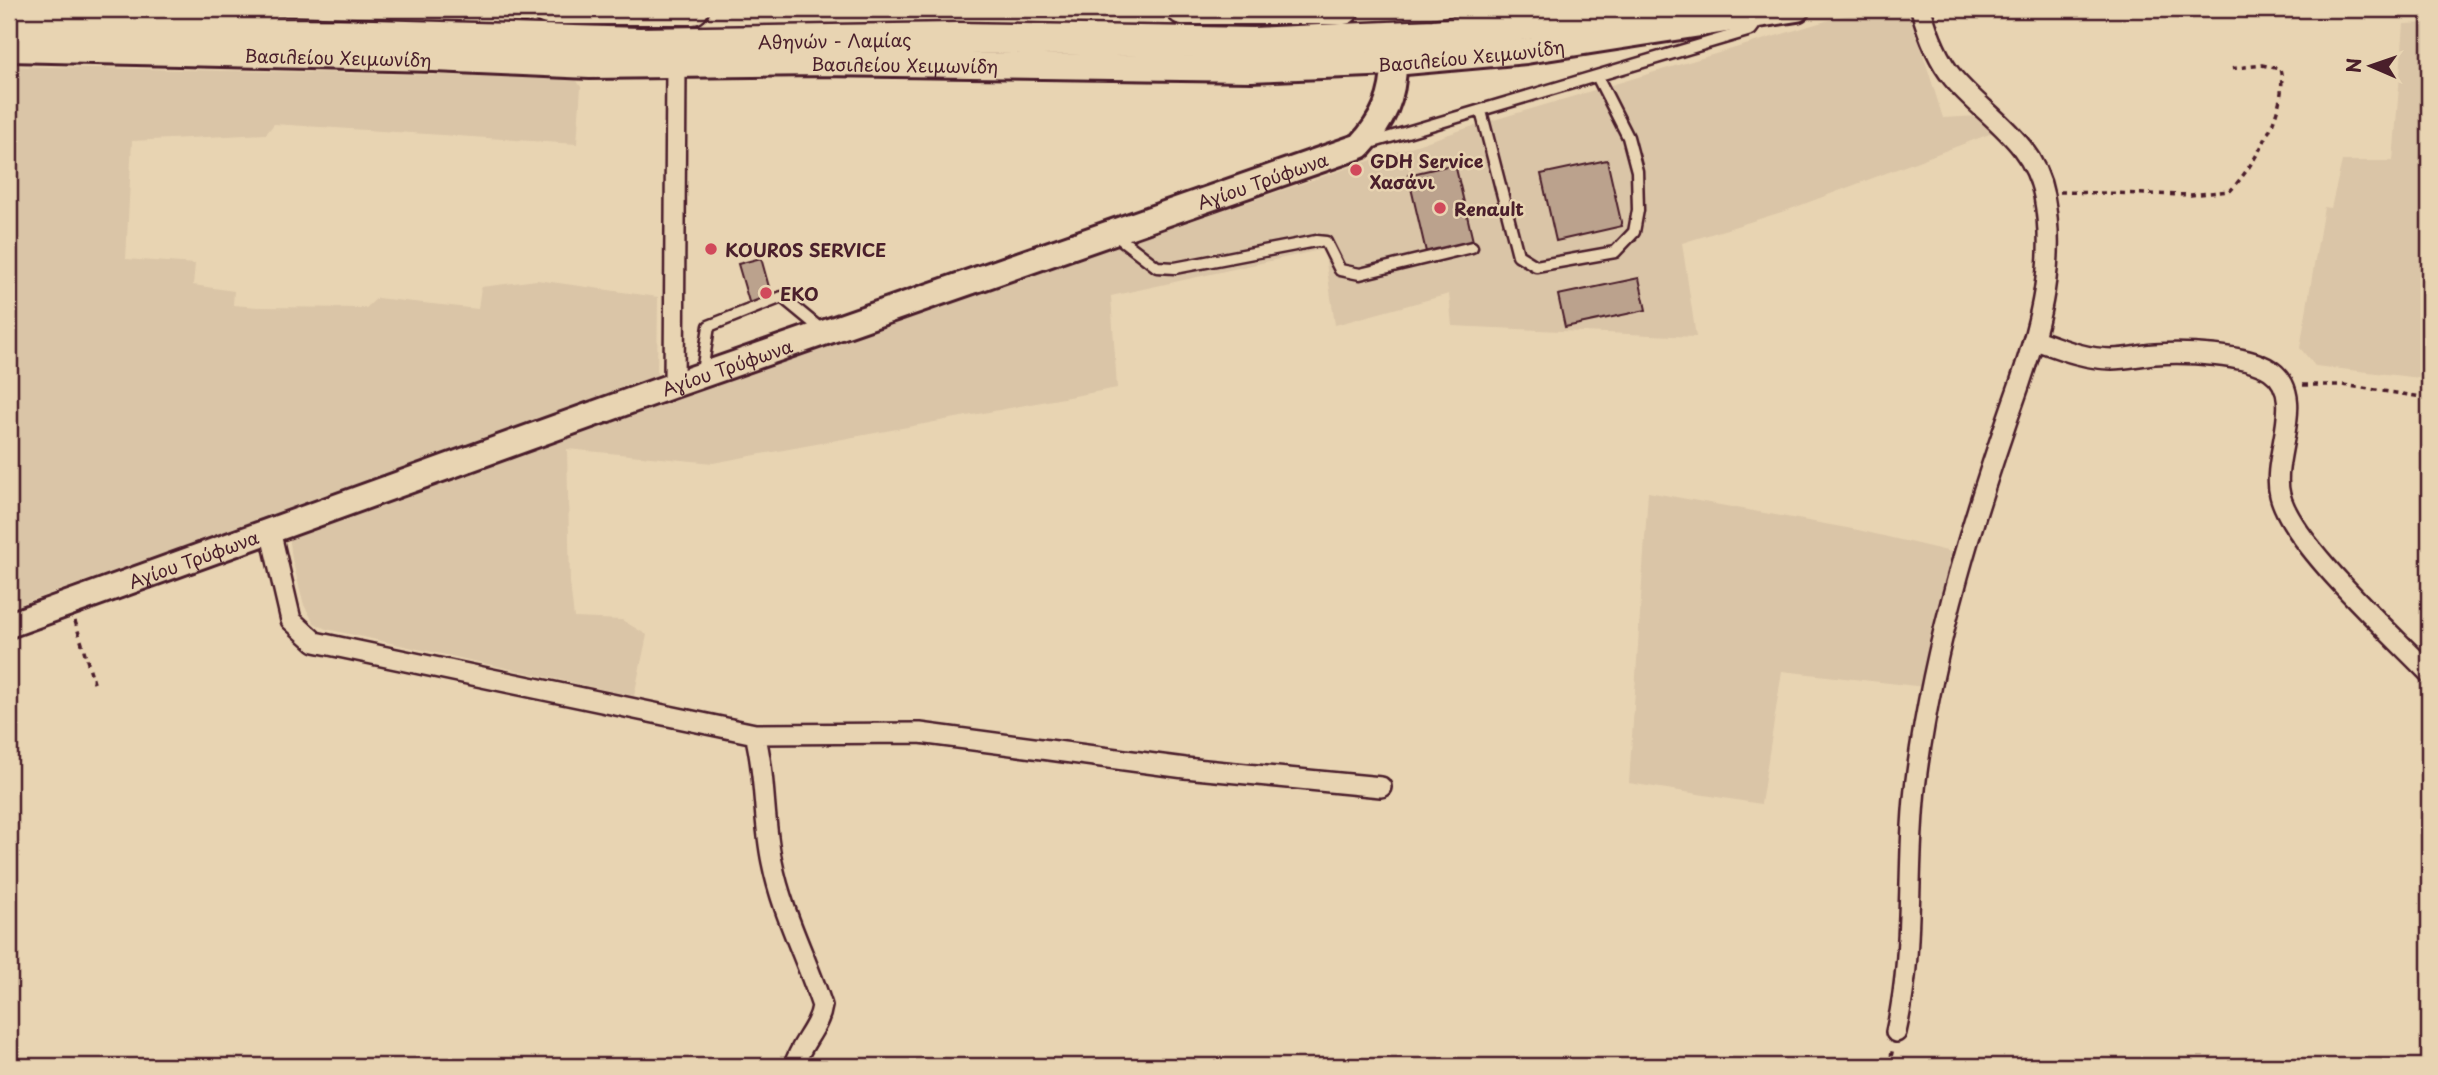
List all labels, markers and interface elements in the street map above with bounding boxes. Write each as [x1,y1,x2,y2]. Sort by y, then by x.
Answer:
street label: Αθηνών - Λαμίας [758,25,912,55]
street label: Βασιλείου Χειμωνίδη [1377,32,1566,77]
north arrow [2336,32,2406,102]
street label: Βασιλείου Χειμωνίδη [244,41,432,72]
street label: Βασιλείου Χειμωνίδη [811,49,998,79]
text: N [2339,57,2367,73]
street label: Αγίου Τρύφωνα [1193,145,1332,215]
place label: GDH Service Χασάνι [1370,147,1484,195]
marker: GDH Service Χασάνι [1348,162,1364,178]
place label: Renault [1454,195,1524,222]
marker: Renault [1432,200,1448,216]
place label: KOUROS SERVICE [725,236,886,263]
marker: KOUROS SERVICE [703,241,719,257]
place label: EKO [780,280,818,307]
marker: EKO [758,285,774,301]
street label: Αγίου Τρύφωνα [658,331,796,402]
street label: Αγίου Τρύφωνα [124,522,262,594]

